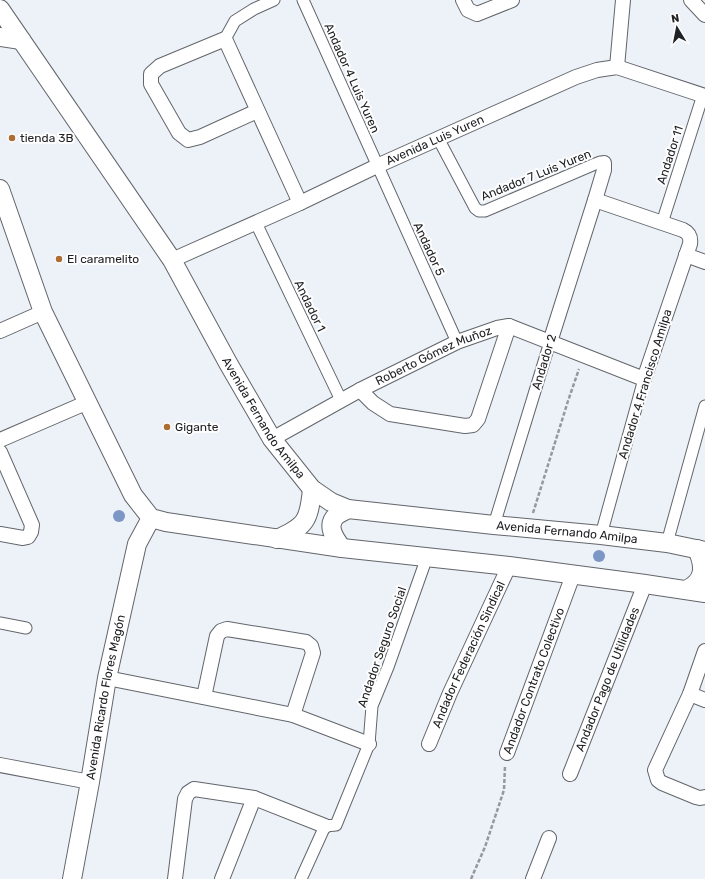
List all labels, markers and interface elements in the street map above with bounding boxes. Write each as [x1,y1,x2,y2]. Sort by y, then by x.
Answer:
north arrow [657,8,697,48]
text: N [670,12,680,26]
street label: Andador 4 Luis Yuren [321,21,383,135]
street label: Avenida Luis Yuren [384,112,486,168]
street label: Andador 11 [654,124,686,186]
place label: tienda 3B [20,131,74,145]
marker: tienda 3B [7,133,17,143]
street label: Andador 7 Luis Yuren [479,147,593,203]
street label: Andador 5 [411,220,447,278]
place label: El caramelito [67,252,139,266]
marker: El caramelito [54,254,64,264]
street label: Andador 1 [292,278,328,334]
street label: Andador 4 Francisco Amilpa [615,307,675,461]
street label: Roberto Gómez Muñoz [373,323,493,388]
street label: Andador 2 [529,333,559,391]
street label: Avenida Fernando Amilpa [219,355,308,481]
place label: Gigante [175,420,219,434]
marker: Gigante [162,422,172,432]
street label: Avenida Fernando Amilpa [496,518,639,546]
street label: Andador Federación Sindical [429,579,508,730]
street label: Andador Seguro Social [355,585,409,709]
street label: Andador Pago de Utilidades [573,605,642,753]
street label: Andador Contrato Colectivo [500,606,567,756]
street label: Avenida Ricardo Flores Magón [83,613,128,781]

